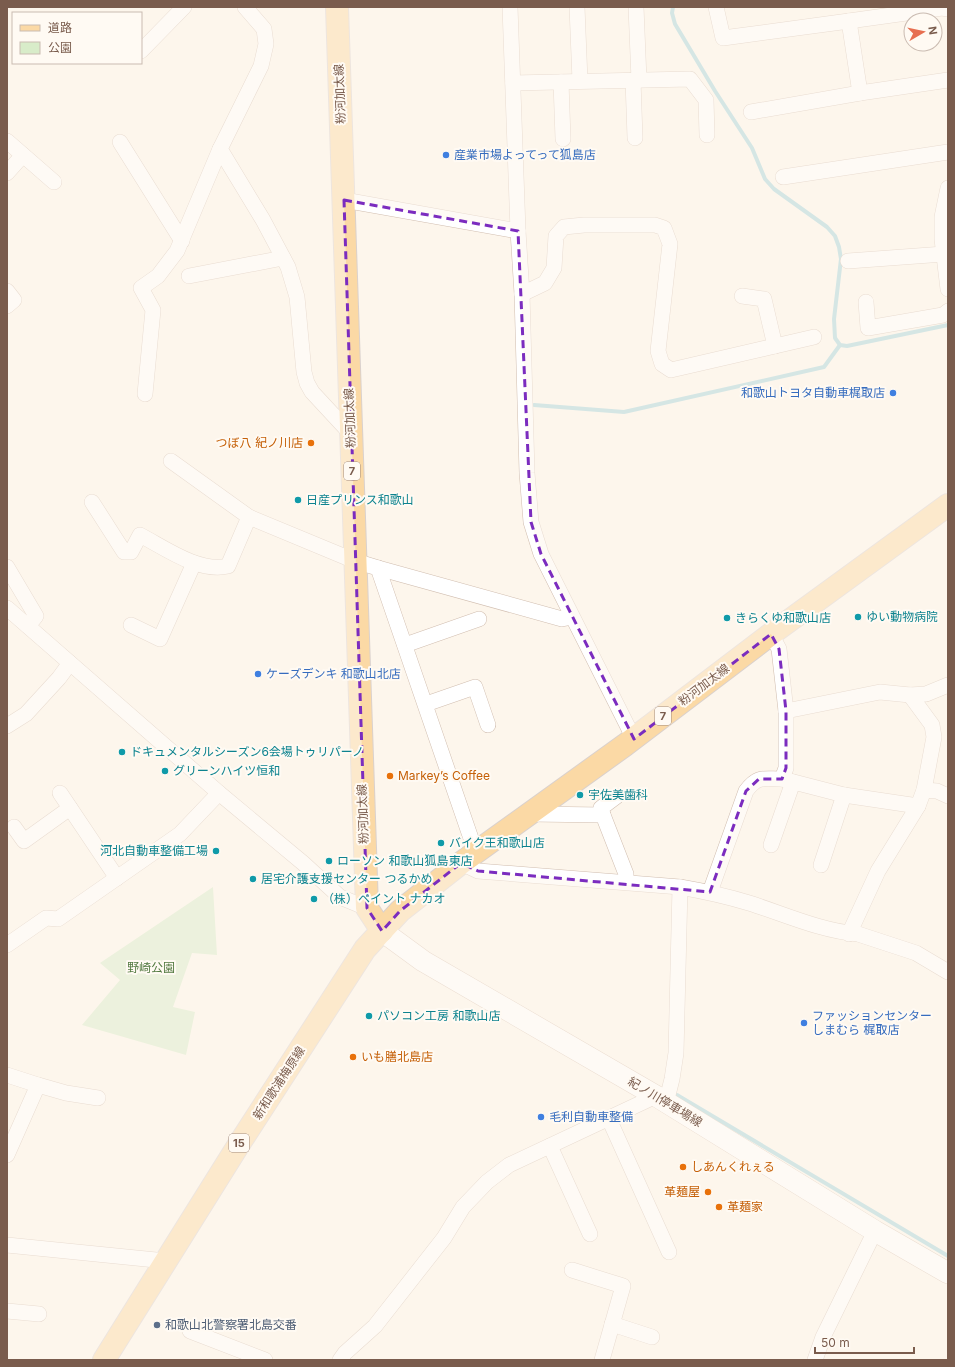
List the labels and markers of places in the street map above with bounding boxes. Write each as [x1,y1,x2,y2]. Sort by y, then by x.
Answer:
place label: 産業市場よってって狐島店 [454,147,596,162]
marker: 産業市場よってって狐島店 [441,150,451,160]
place label: 和歌山トヨタ自動車梶取店 [741,385,885,400]
marker: 和歌山トヨタ自動車梶取店 [888,388,898,398]
place label: つぼ八 紀ノ川店 [216,435,303,450]
marker: つぼ八 紀ノ川店 [306,438,316,448]
place label: 日産プリンス和歌山 [306,492,414,507]
marker: 日産プリンス和歌山 [293,495,303,505]
place label: ゆい動物病院 [866,609,938,624]
place label: きらくゆ和歌山店 [735,610,831,625]
marker: ゆい動物病院 [853,612,863,622]
marker: きらくゆ和歌山店 [722,613,732,623]
place label: ケーズデンキ 和歌山北店 [266,666,401,681]
marker: ケーズデンキ 和歌山北店 [253,669,263,679]
place label: ドキュメンタルシーズン6会場トゥリパーノ [130,744,364,759]
marker: ドキュメンタルシーズン6会場トゥリパーノ [117,747,127,757]
place label: グリーンハイツ恒和 [173,763,280,778]
marker: グリーンハイツ恒和 [160,766,170,776]
place label: Markey’s Coffee [398,768,490,783]
marker: Markey’s Coffee [385,771,395,781]
place label: 宇佐美歯科 [588,787,648,802]
marker: 宇佐美歯科 [575,790,585,800]
place label: バイク王和歌山店 [449,835,545,850]
marker: バイク王和歌山店 [436,838,446,848]
place label: 河北自動車整備工場 [100,843,208,858]
marker: 河北自動車整備工場 [211,846,221,856]
place label: ローソン 和歌山狐島東店 [337,853,472,868]
marker: ローソン 和歌山狐島東店 [324,856,334,866]
place label: 居宅介護支援センター つるかめ [261,871,432,886]
marker: 居宅介護支援センター つるかめ [248,874,258,884]
place label: （株）ペイント ナカオ [322,891,445,906]
marker: （株）ペイント ナカオ [309,894,319,904]
place label: パソコン工房 和歌山店 [377,1008,500,1023]
place label: ファッションセンター しまむら 梶取店 [812,1008,932,1037]
marker: パソコン工房 和歌山店 [364,1011,374,1021]
marker: ファッションセンター しまむら 梶取店 [799,1018,809,1028]
place label: いも膳北島店 [361,1049,433,1064]
marker: いも膳北島店 [348,1052,358,1062]
place label: 毛利自動車整備 [549,1109,633,1124]
marker: 毛利自動車整備 [536,1112,546,1122]
place label: しあんくれぇる [691,1159,775,1174]
marker: しあんくれぇる [678,1162,688,1172]
place label: 革麺屋 [664,1184,700,1199]
marker: 革麺屋 [703,1187,713,1197]
place label: 革麺家 [727,1199,763,1214]
marker: 革麺家 [714,1202,724,1212]
place label: 和歌山北警察署北島交番 [165,1317,297,1332]
marker: 和歌山北警察署北島交番 [152,1320,162,1330]

